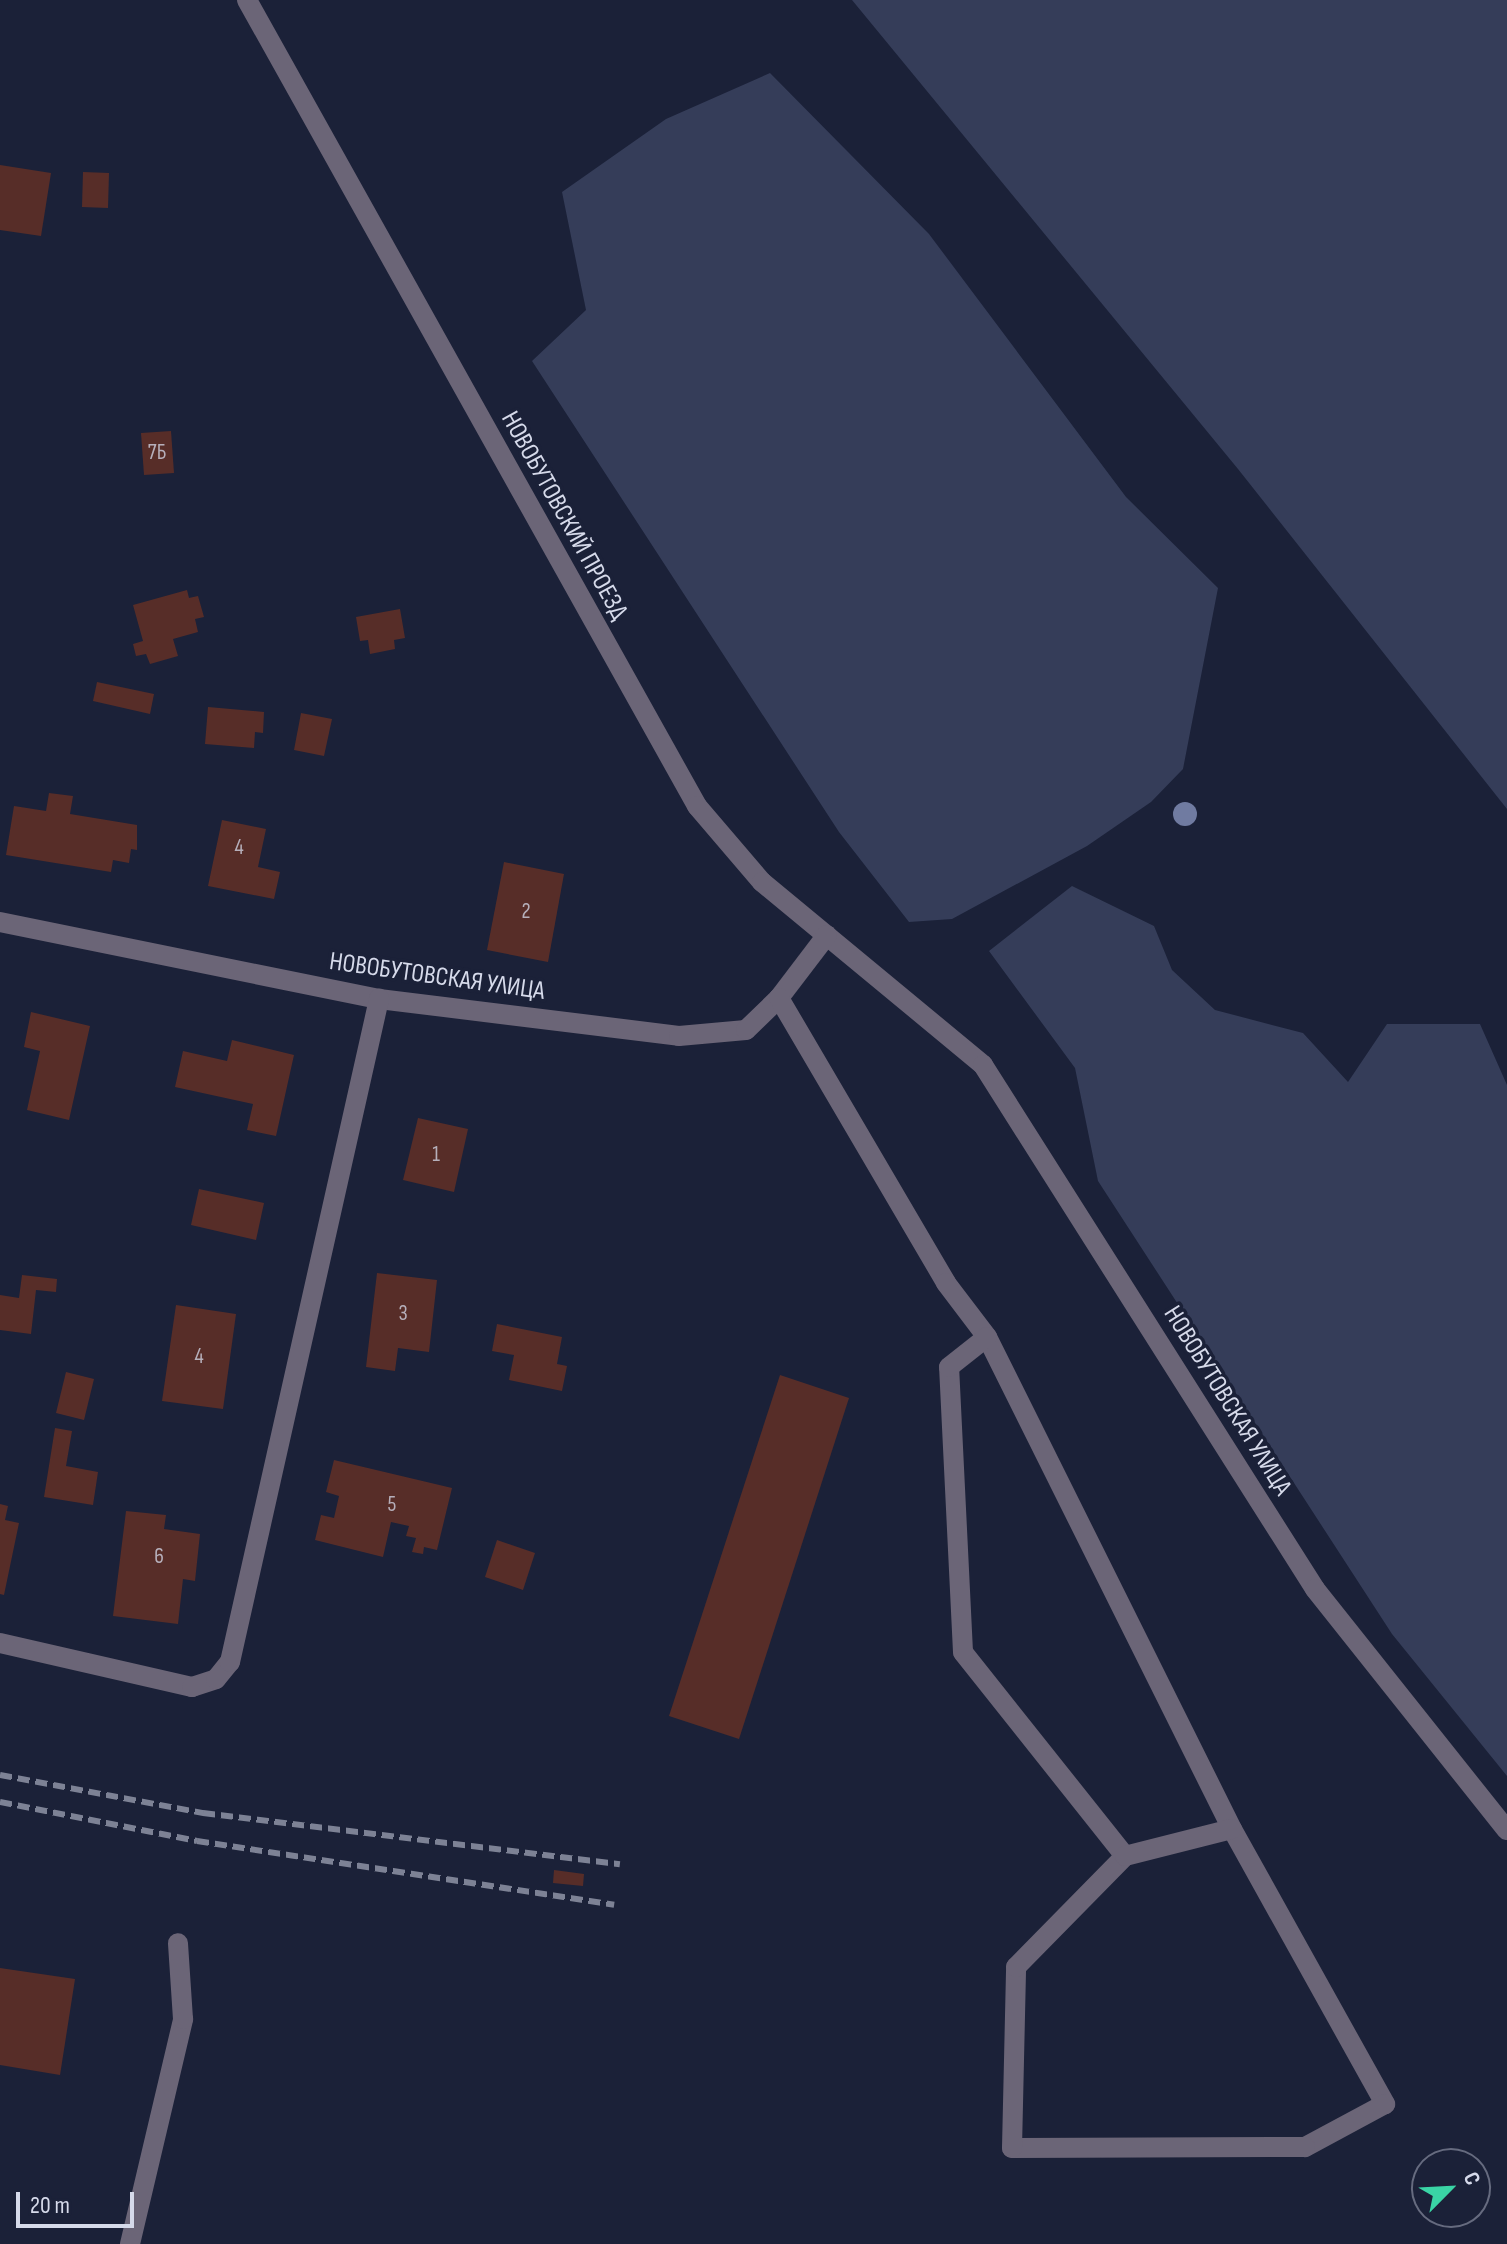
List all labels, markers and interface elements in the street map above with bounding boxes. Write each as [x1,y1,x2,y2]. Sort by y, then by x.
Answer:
street label: НОВОБУТОВСКИЙ ПРОЕЗД [494,406,634,626]
house number: 7Б [148,440,166,466]
house number: 4 [234,835,244,861]
house number: 2 [521,899,531,925]
street label: НОВОБУТОВСКАЯ УЛИЦА [327,946,547,1008]
house number: 1 [432,1142,440,1168]
house number: 3 [398,1301,408,1327]
street label: НОВОБУТОВСКАЯ УЛИЦА [1156,1301,1298,1501]
house number: 4 [194,1344,204,1370]
house number: 5 [388,1492,396,1518]
house number: 6 [154,1544,164,1570]
north arrow [1411,2148,1491,2228]
text: С [1457,2168,1486,2189]
scale bar [20,2176,138,2226]
text: 20 m [30,2191,70,2220]

